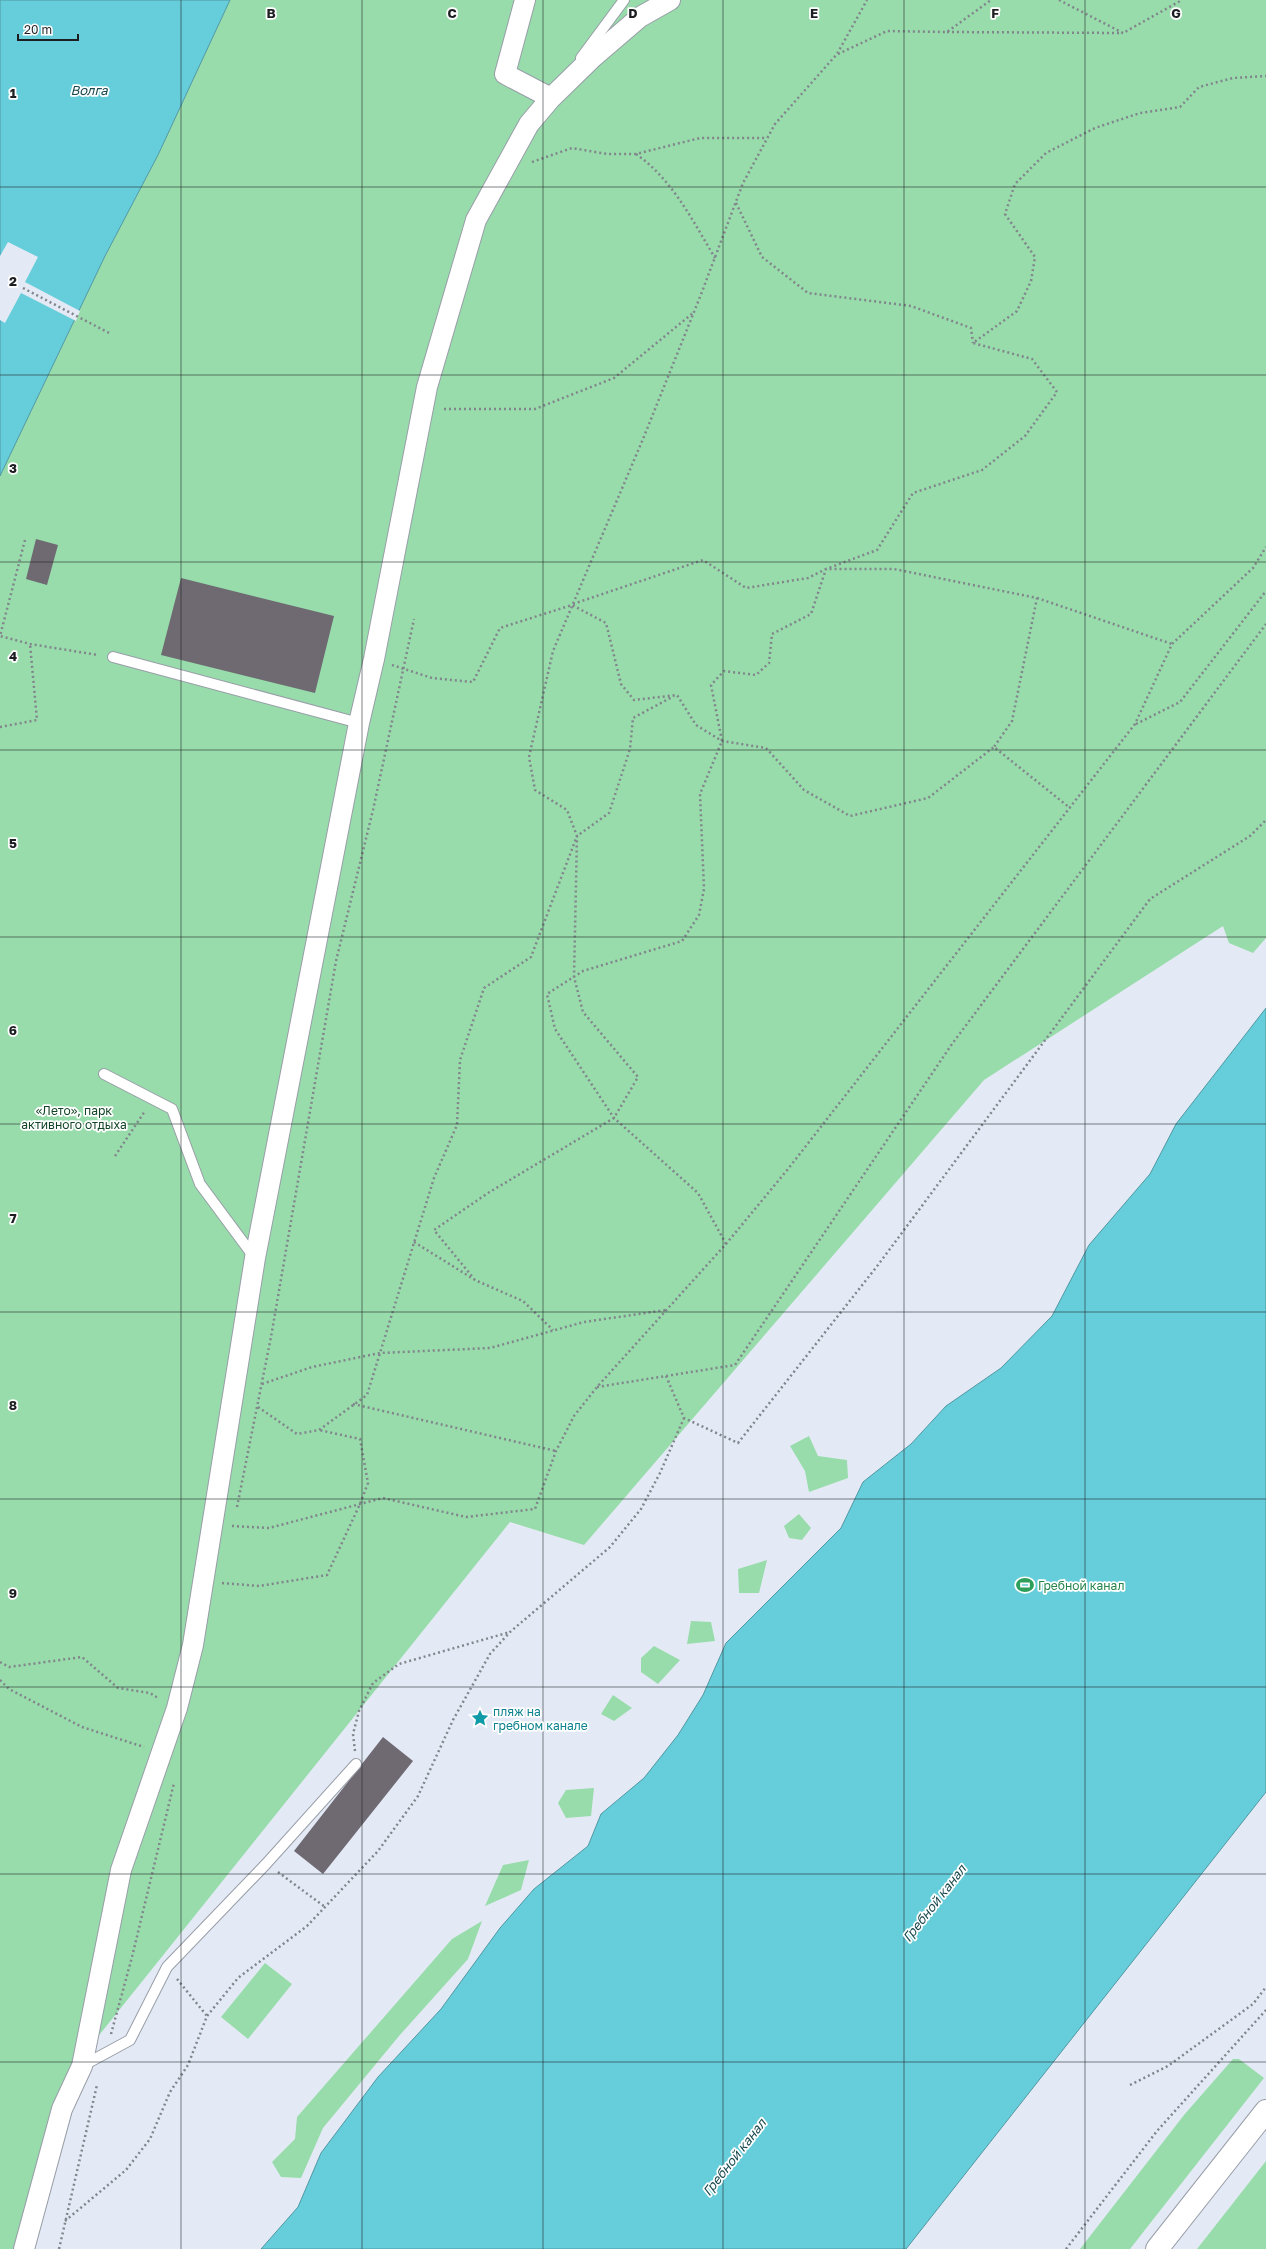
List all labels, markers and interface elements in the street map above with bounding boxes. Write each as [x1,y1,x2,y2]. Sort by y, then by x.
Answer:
text: B [266,5,276,21]
text: C [447,5,457,21]
text: D [628,5,638,21]
text: E [810,5,818,21]
text: F [991,5,999,21]
text: G [1171,5,1181,21]
scale bar [18,16,78,42]
text: 20 m [24,22,52,37]
water label: Волга [70,82,108,98]
text: 1 [10,85,17,101]
text: 2 [9,273,17,289]
text: 3 [9,460,17,476]
text: 4 [9,648,17,664]
text: 5 [9,835,17,851]
text: 6 [9,1022,17,1038]
park label: «Лето», парк активного отдыха [21,1103,127,1132]
text: 7 [9,1210,17,1226]
text: 8 [9,1397,17,1413]
sports icon: Гребной канал [1015,1575,1035,1595]
place label: Гребной канал [1038,1578,1124,1593]
text: 9 [9,1585,17,1601]
place label: пляж на гребном канале [493,1704,588,1733]
place icon: пляж на гребном канале [470,1708,490,1728]
water label: Гребной канал [899,1860,970,1945]
water label: Гребной канал [699,2114,770,2199]

